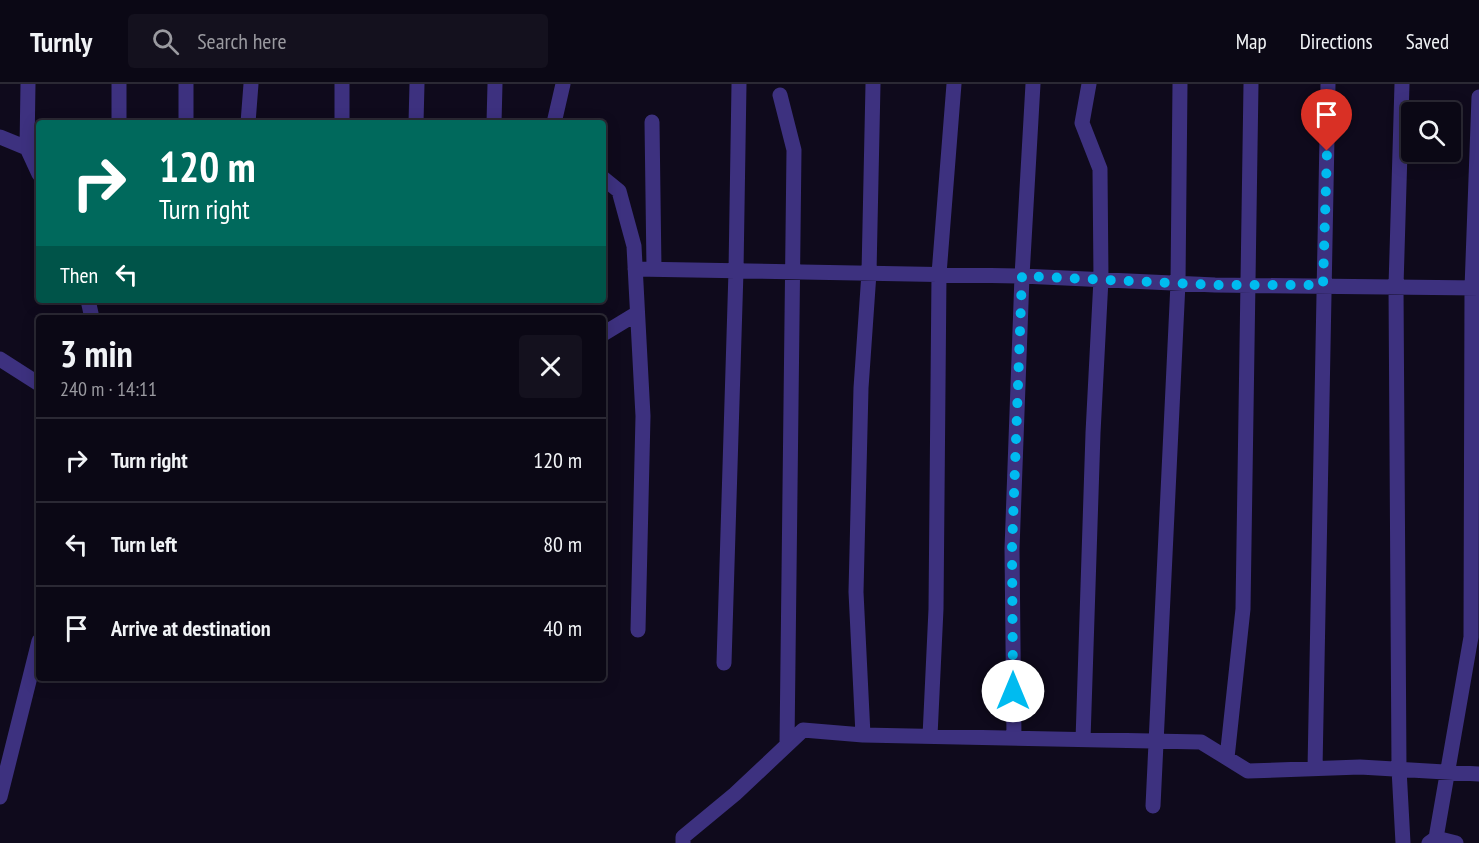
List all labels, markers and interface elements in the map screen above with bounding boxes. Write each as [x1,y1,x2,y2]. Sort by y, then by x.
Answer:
search box [128,14,548,68]
text: Turnly [30,23,92,60]
icon: search [149,25,182,58]
text: Search here [197,27,287,55]
text: Map [1236,28,1267,55]
text: Directions [1300,28,1373,55]
text: Saved [1406,28,1449,55]
pin [1301,89,1352,151]
icon: arrive [1310,98,1343,131]
map controls [1401,102,1461,162]
button: search [1401,102,1461,162]
text: 120 m [159,139,256,194]
icon: right [60,144,138,222]
text: Turn right [159,192,250,226]
icon: left [110,258,143,291]
text: Then [60,261,98,289]
text: 3 min [60,330,133,377]
button: close [519,335,582,398]
text: 240 m · 14:11 [60,376,157,402]
icon: right [60,444,93,477]
text: Turn right [111,446,188,474]
text: 120 m [533,446,582,474]
icon: left [60,528,93,561]
text: Turn left [111,530,177,558]
text: 80 m [543,530,582,558]
icon: arrive [60,612,93,645]
text: Arrive at destination [111,614,271,642]
text: 40 m [543,614,582,642]
position arrow [981,659,1045,723]

